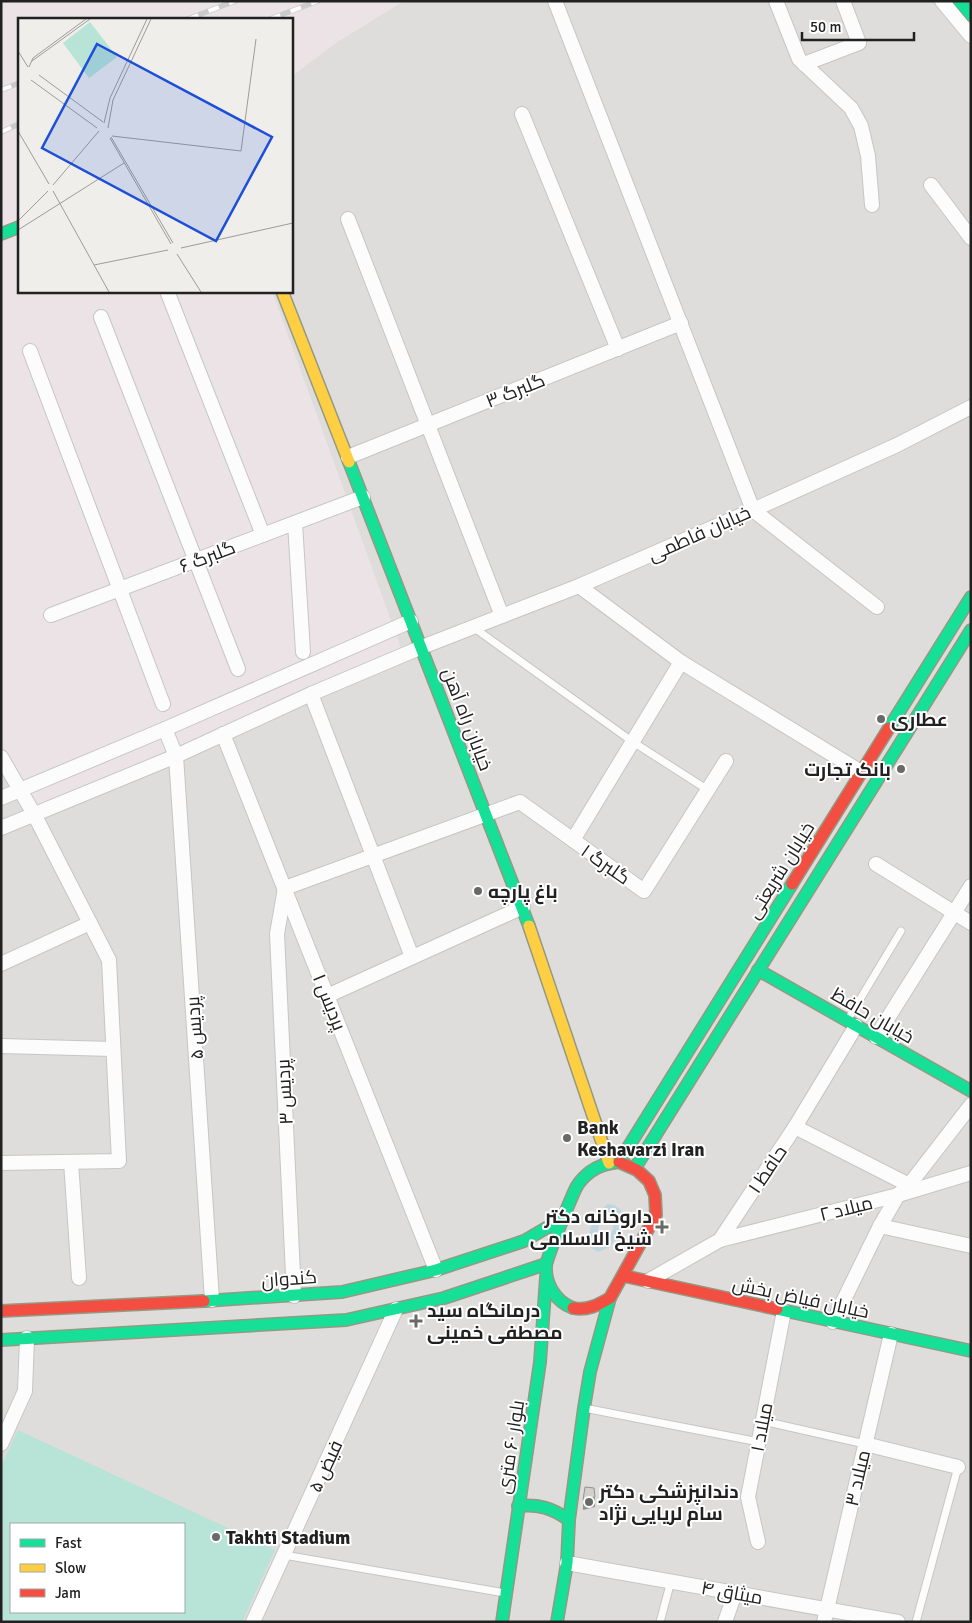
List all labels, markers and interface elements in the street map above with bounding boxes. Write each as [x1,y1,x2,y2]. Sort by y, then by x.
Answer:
scale bar [802,10,914,42]
inset map [18,18,292,292]
text: 50 m [810,18,841,36]
street label: گلبرگ ۳ [482,368,549,414]
street label: خیابان فاطمی [644,501,755,567]
street label: گلبرگ ۶ [176,535,239,579]
street label: خیابان راه آهن [436,665,498,774]
place label: عطاری [891,708,948,732]
marker: عطاری [875,713,887,725]
place label: بانک تجارت [804,758,891,782]
marker: بانک تجارت [895,763,907,775]
street label: خیابان شریعتی [742,818,820,923]
street label: گلبرگ ۱ [576,839,635,890]
place label: باغ پارچه [488,880,558,905]
marker: باغ پارچه [472,885,484,897]
street label: پردیس ۱ [307,971,351,1034]
street label: خیابان حافظ [827,982,918,1049]
street label: پردیس ۵ [181,996,209,1060]
street label: پردیس ۳ [271,1058,299,1125]
place label: Bank Keshavarzi Iran [577,1116,705,1162]
marker: Bank Keshavarzi Iran [561,1132,573,1144]
street label: حافظ ۱ [743,1141,793,1198]
street label: میلاد ۲ [817,1191,875,1227]
place label: داروخانه دکتر شیخ الاسلامی [530,1205,652,1252]
marker: داروخانه دکتر شیخ الاسلامی [656,1221,668,1233]
street label: کندوان [260,1265,318,1293]
street label: خیابان فیاض بخش [730,1272,871,1324]
place label: درمانگاه سید مصطفی خمینی [427,1299,563,1345]
marker: درمانگاه سید مصطفی خمینی [409,1314,423,1328]
street label: بلوار ۶۰ متری [492,1398,530,1496]
street label: میلاد ۱ [745,1400,779,1454]
street label: فیض ۵ [303,1436,348,1496]
street label: میلاد ۳ [840,1448,876,1509]
place label: دندانپزشکی دکتر سام لریایی نژاد [598,1480,739,1527]
marker: دندانپزشکی دکتر سام لریایی نژاد [583,1496,595,1508]
legend [10,1523,185,1613]
place label: Takhti Stadium [226,1526,350,1550]
marker: Takhti Stadium [210,1531,222,1543]
text: Fast [55,1534,82,1552]
text: Slow [55,1559,86,1577]
street label: میثاق ۴ [699,1576,765,1610]
text: Jam [55,1584,81,1602]

